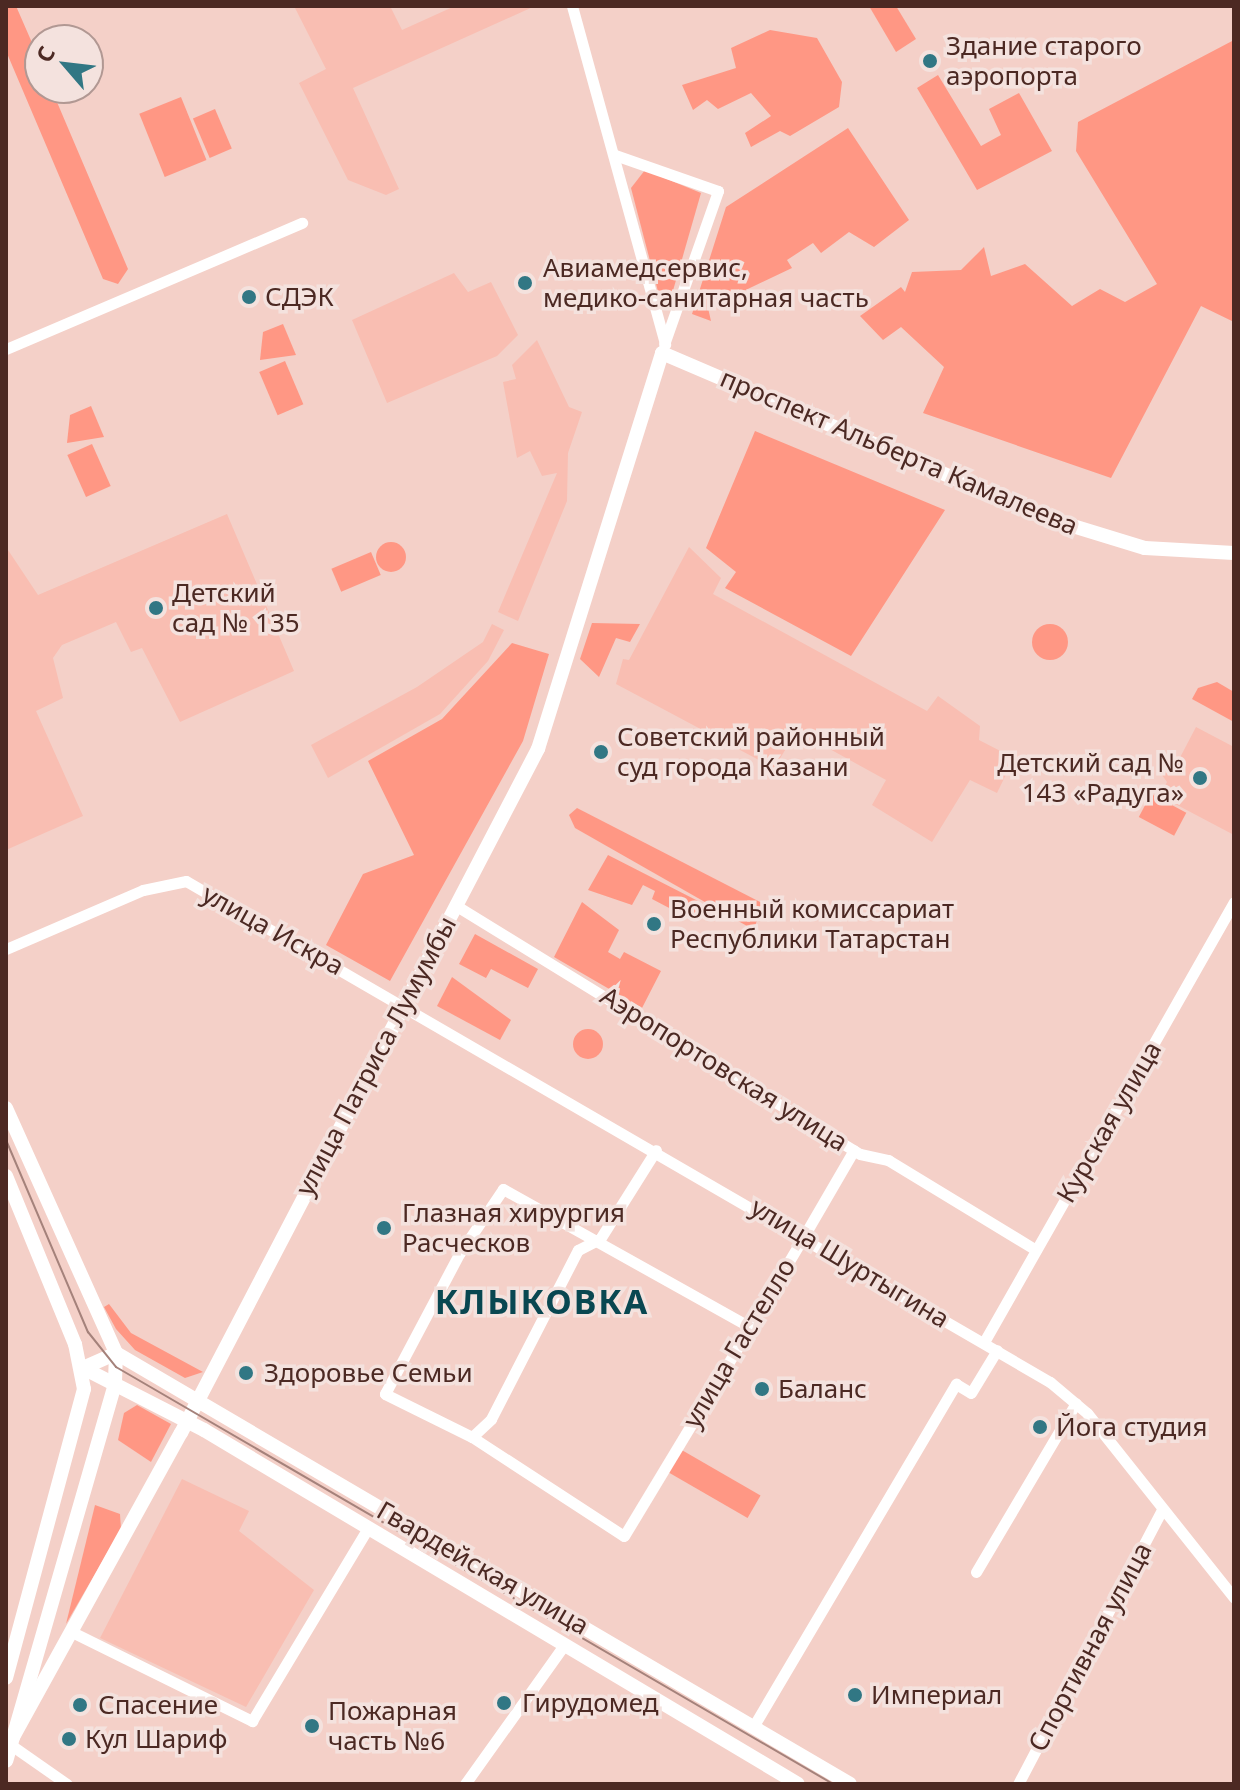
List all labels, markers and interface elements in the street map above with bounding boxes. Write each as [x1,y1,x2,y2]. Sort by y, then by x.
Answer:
north arrow [24,24,104,104]
place label: Здание старого аэропорта [946,30,1142,92]
text: С [28,40,61,67]
marker: Здание старого аэропорта [921,52,939,70]
place label: Авиамедсервис, медико-санитарная часть [543,252,869,314]
marker: Авиамедсервис, медико-санитарная часть [514,272,536,294]
place label: СДЭК [265,281,334,313]
marker: СДЭК [240,288,258,306]
street label: проспект Альберта Камалеева [716,362,1082,542]
place label: Детский сад № 135 [172,577,300,638]
marker: Детский сад № 135 [147,599,165,617]
place label: Советский районный суд города Казани [617,721,885,782]
marker: Советский районный суд города Казани [592,743,610,761]
place label: Детский сад № 143 «Радуга» [997,747,1184,808]
marker: Детский сад № 143 «Радуга» [1191,769,1209,787]
street label: улица Искра [197,878,349,982]
place label: Военный комиссариат Республики Татарстан [670,893,954,954]
street label: улица Патриса Лумумбы [289,911,463,1201]
marker: Военный комиссариат Республики Татарстан [645,915,663,933]
street label: Аэропортовская улица [595,980,853,1158]
street label: Курская улица [1050,1036,1168,1208]
street label: улица Шуртыгина [745,1191,955,1335]
place label: Глазная хирургия Расческов [402,1197,625,1258]
marker: Глазная хирургия Расческов [373,1217,395,1239]
street label: улица Гастелло [676,1253,802,1433]
district label: КЛЫКОВКА [435,1282,649,1322]
place label: Здоровье Семьи [264,1357,473,1389]
marker: Здоровье Семьи [235,1362,257,1384]
place label: Баланс [778,1373,867,1405]
marker: Баланс [753,1380,771,1398]
place label: Йога студия [1056,1411,1207,1443]
marker: Йога студия [1031,1418,1049,1436]
street label: Гвардейская улица [372,1495,594,1641]
street label: Спортивная улица [1022,1537,1158,1757]
place label: Империал [871,1679,1002,1711]
marker: Империал [846,1686,864,1704]
place label: Гирудомед [522,1687,659,1719]
place label: Спасение [98,1689,218,1721]
marker: Гирудомед [493,1692,515,1714]
marker: Спасение [69,1694,91,1716]
place label: Пожарная часть №6 [328,1695,457,1756]
marker: Пожарная часть №6 [303,1717,321,1735]
place label: Кул Шариф [85,1723,227,1755]
marker: Кул Шариф [60,1730,78,1748]

